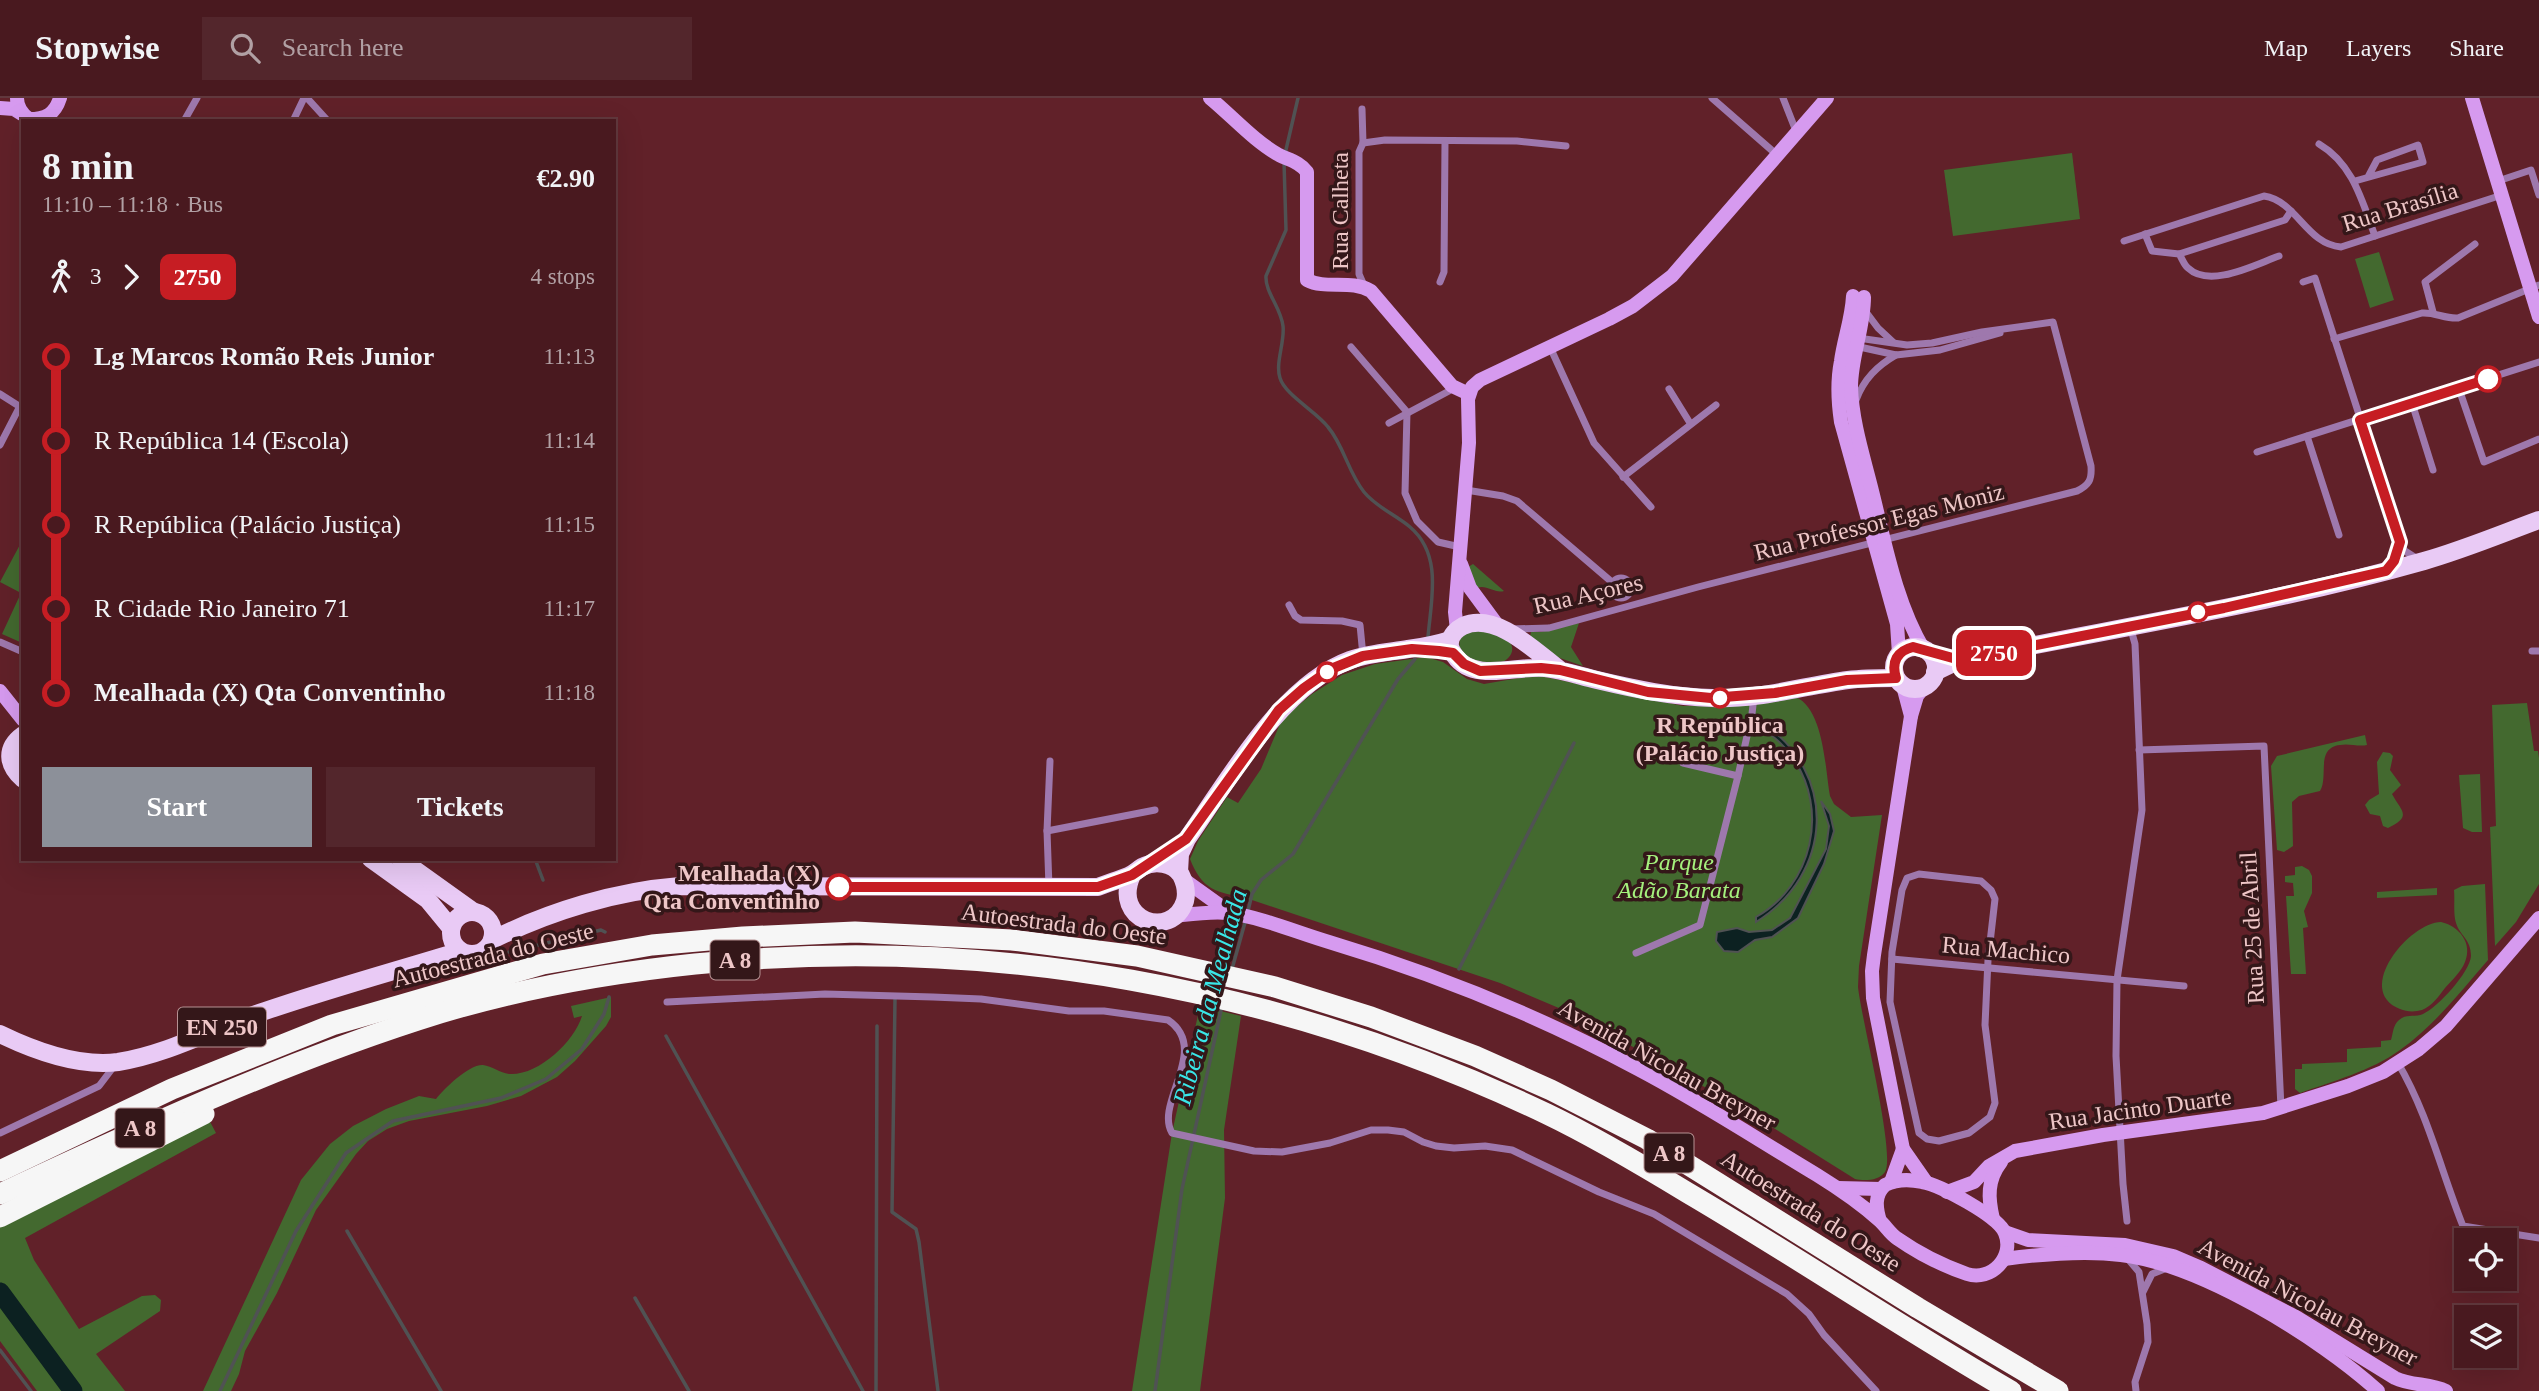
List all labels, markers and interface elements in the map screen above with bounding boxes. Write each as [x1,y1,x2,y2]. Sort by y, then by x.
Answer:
search box [202,17,692,80]
icon: search [226,29,264,67]
text: Stopwise [35,30,160,66]
text: Search here [282,33,404,62]
text: Map [2264,35,2308,61]
text: Layers [2346,35,2411,61]
text: Share [2449,35,2504,61]
text: 8 min [42,145,134,187]
street label: Rua Calheta [1327,152,1353,270]
text: €2.90 [537,164,595,193]
street label: Rua Brasília [2339,177,2461,237]
text: 11:10 – 11:18 · Bus [42,192,223,217]
icon: walk [42,258,80,296]
icon: forward [112,258,150,296]
text: 3 [90,264,102,289]
text: 2750 [174,264,222,290]
text: 4 stops [530,264,595,289]
text: Lg Marcos Romão Reis Junior [94,342,434,371]
text: 11:13 [543,344,595,369]
unlabelled marker [2475,366,2501,392]
text: R República 14 (Escola) [94,426,349,455]
text: 11:14 [543,428,595,453]
street label: Rua Professor Egas Moniz [1751,478,2007,566]
text: R República (Palácio Justiça) [94,510,401,539]
text: 11:15 [543,512,595,537]
street label: Rua Açores [1531,569,1645,619]
text: R Cidade Rio Janeiro 71 [94,594,350,623]
text: 11:17 [543,596,595,621]
unlabelled marker [2188,602,2208,622]
line badge: 2750 [1945,630,2043,676]
text: 2750 [1970,640,2018,666]
unlabelled marker [1317,662,1337,682]
text: Mealhada (X) Qta Conventinho [94,678,446,707]
text: 11:18 [543,680,595,705]
marker: R República (Palácio Justiça) [1710,688,1730,708]
place label: R República (Palácio Justiça) [1636,712,1804,766]
button: Start [42,767,312,847]
button: Tickets [326,767,595,847]
park label: Parque Adão Barata [1615,849,1741,903]
street label: Rua 25 de Abril [2235,851,2269,1005]
place label: Mealhada (X) Qta Conventinho [643,860,820,914]
marker: Mealhada (X) Qta Conventinho [826,874,852,900]
water label: Ribeira da Mealhada [1167,886,1253,1109]
street label: Autoestrada do Oeste [960,899,1168,949]
street label: Autoestrada do Oeste [390,917,596,993]
street label: Rua Machico [1941,931,2071,969]
road number: A 8 [710,940,760,980]
street label: Avenida Nicolau Breyner [1554,994,1780,1136]
road number: EN 250 [178,1008,266,1046]
street label: Rua Jacinto Duarte [2047,1083,2233,1135]
road number: A 8 [116,1108,164,1148]
road number: A 8 [1644,1134,1694,1172]
street label: Autoestrada do Oeste [1717,1145,1905,1277]
map controls [2454,1228,2517,1368]
button: locate [2454,1228,2517,1291]
street label: Avenida Nicolau Breyner [2194,1233,2422,1371]
button: layers [2454,1305,2517,1368]

